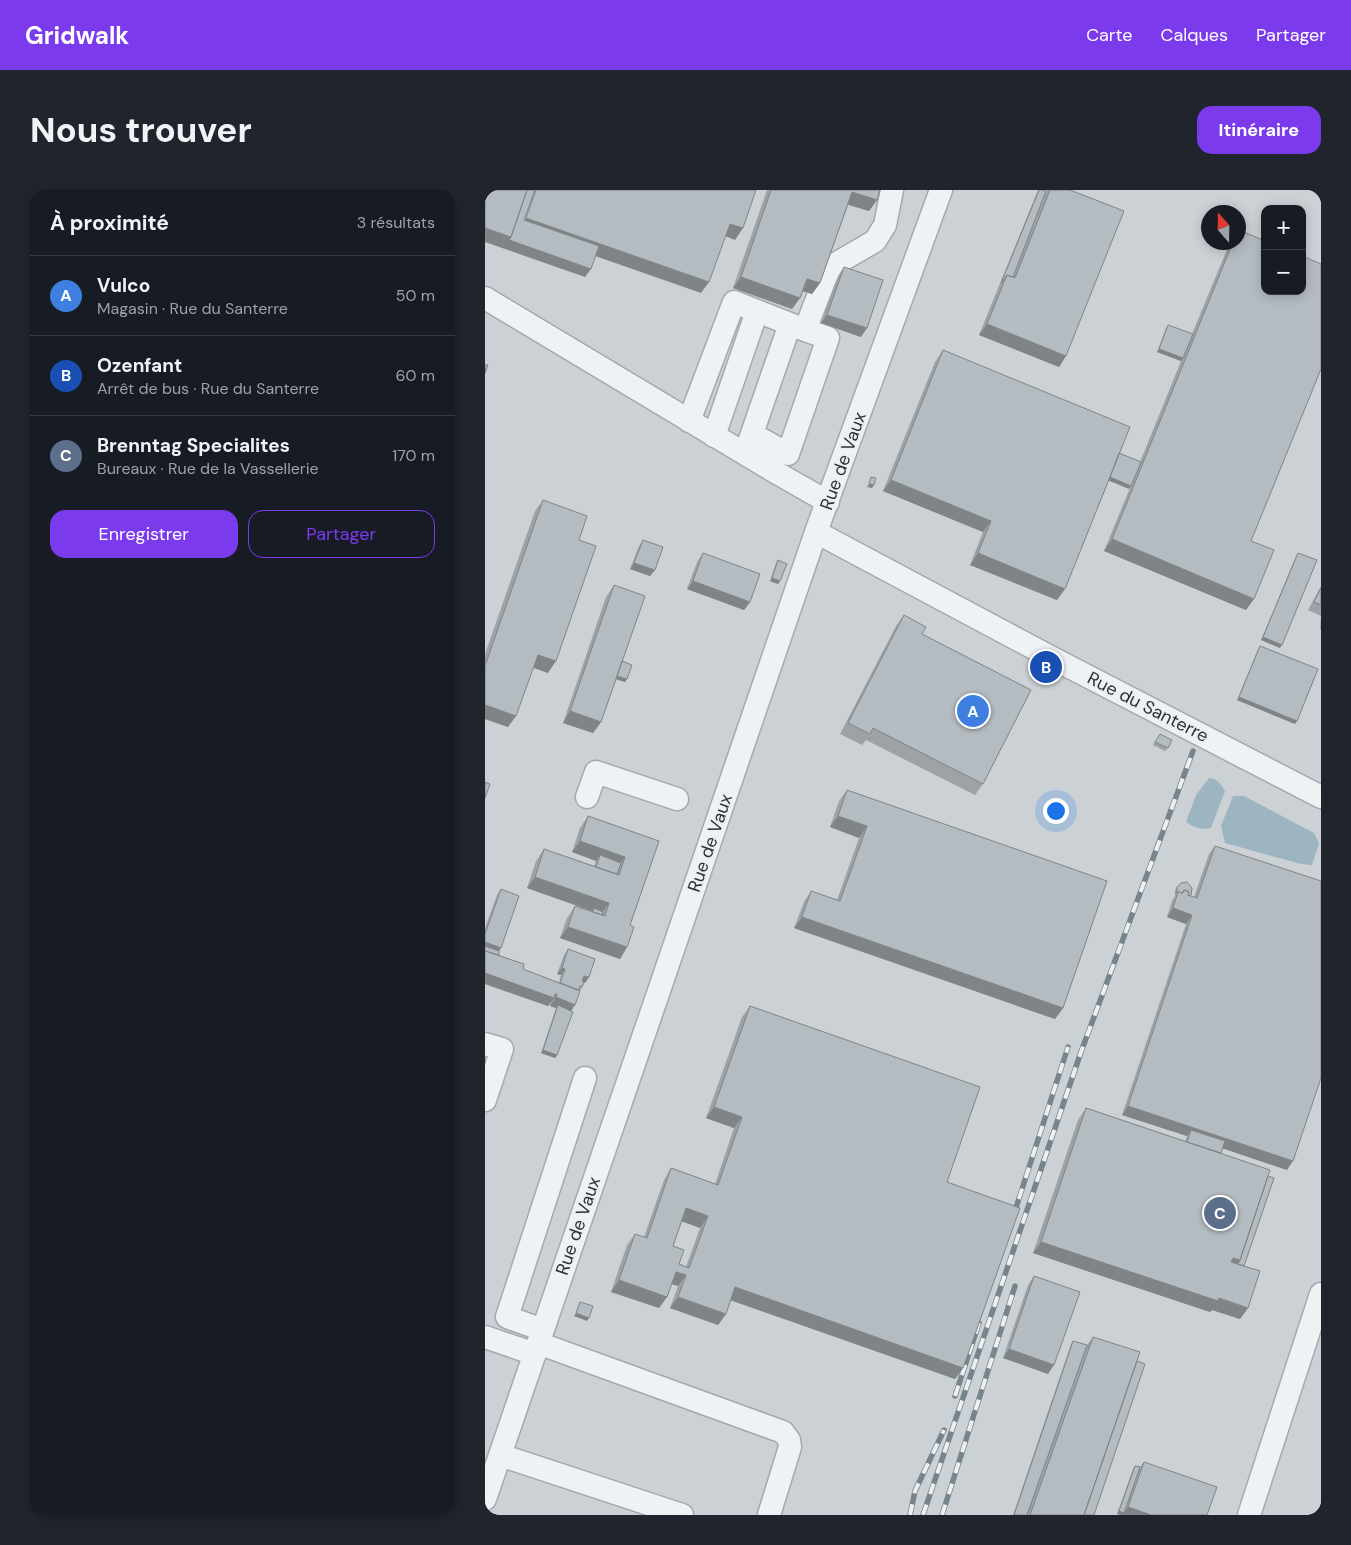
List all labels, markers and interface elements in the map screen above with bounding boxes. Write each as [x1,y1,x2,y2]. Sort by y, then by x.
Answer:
text: Gridwalk [25,20,129,51]
text: Carte [1086,23,1133,47]
text: Calques [1161,23,1228,47]
text: Partager [1256,23,1326,47]
button: Itinéraire [1197,106,1321,154]
text: Nous trouver [30,107,252,153]
north arrow [1201,205,1246,250]
map controls [1261,205,1306,295]
button: + [1261,205,1306,250]
text: À proximité [50,209,169,237]
text: 3 résultats [357,212,435,233]
button: − [1261,250,1306,295]
text: Vulco [97,273,150,298]
text: A [60,285,72,306]
text: 50 m [396,285,435,306]
text: Magasin · Rue du Santerre [97,298,288,319]
text: Ozenfant [97,353,182,378]
text: B [61,365,71,386]
text: 60 m [395,365,435,386]
text: Arrêt de bus · Rue du Santerre [97,378,319,399]
street label: Rue de Vaux [814,409,872,513]
text: Brenntag Specialites [97,433,290,458]
text: C [60,445,72,466]
text: 170 m [392,445,435,466]
text: Bureaux · Rue de la Vassellerie [97,458,319,479]
button: Enregistrer [50,510,238,558]
button: Partager [248,510,435,558]
pin: B [1030,648,1062,686]
street label: Rue du Santerre [1083,666,1213,748]
pin: A [957,692,989,730]
street label: Rue de Vaux [682,791,738,895]
your location [1043,798,1069,824]
street label: Rue de Vaux [550,1174,606,1278]
pin: C [1204,1194,1236,1232]

